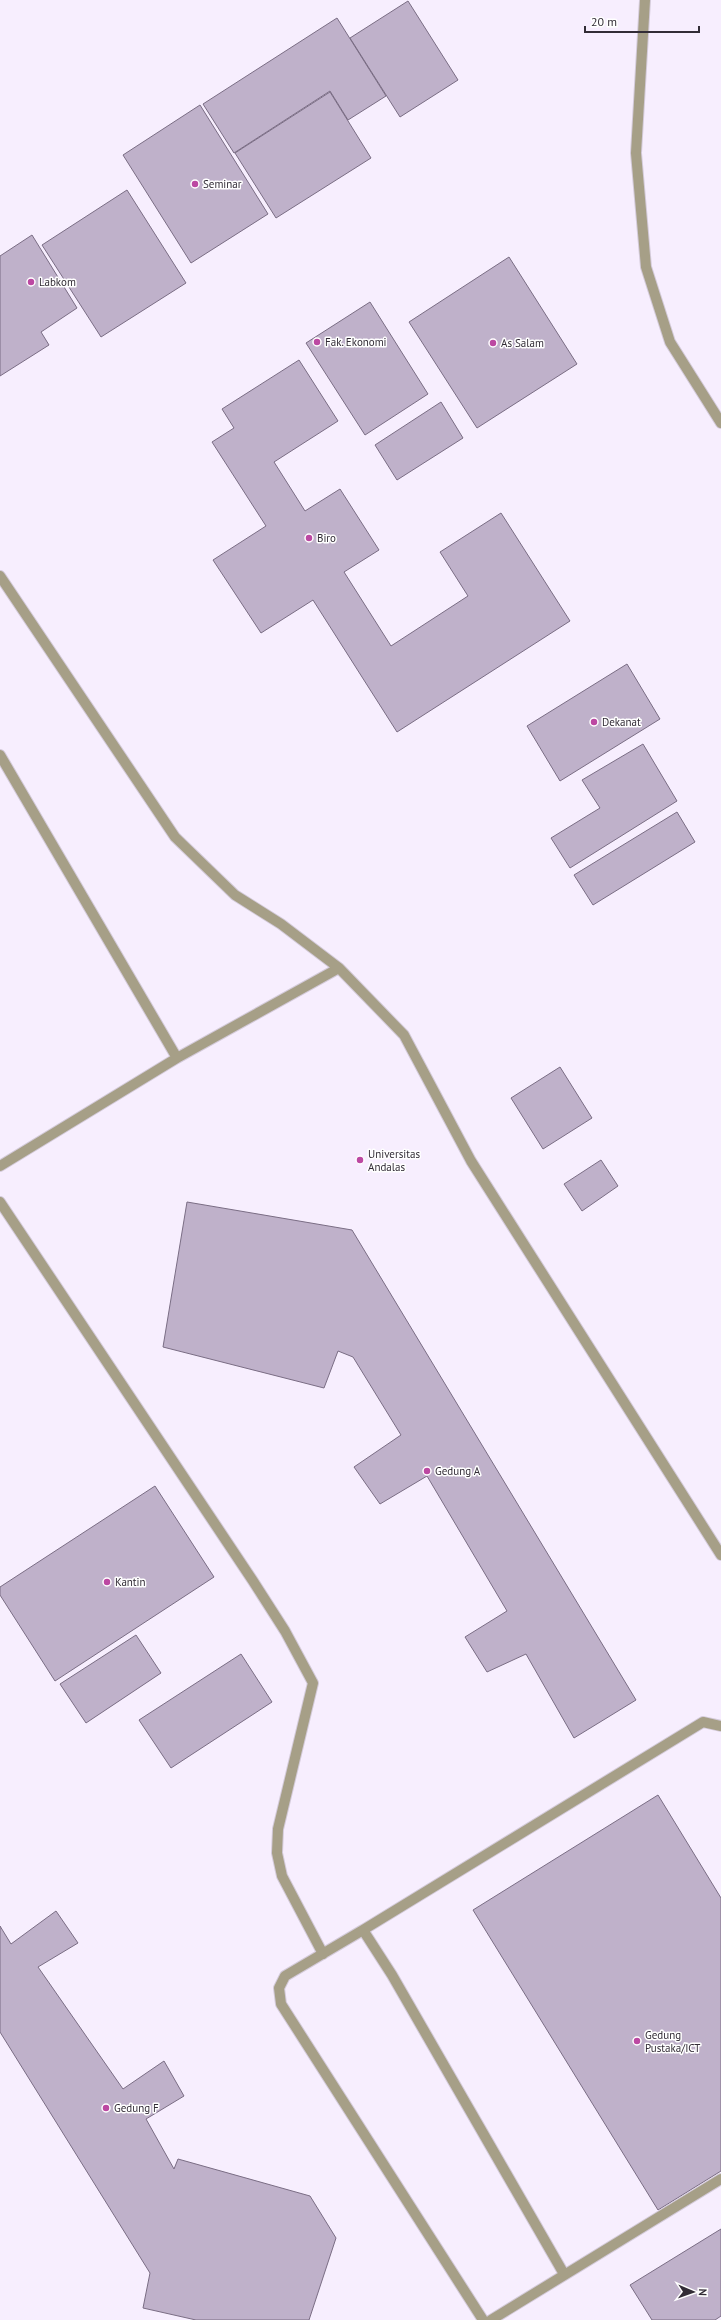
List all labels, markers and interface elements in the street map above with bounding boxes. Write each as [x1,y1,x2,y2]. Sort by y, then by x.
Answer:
scale bar [585,8,699,34]
text: 20 m [591,14,617,29]
place label: Seminar [203,177,242,191]
marker: Seminar [190,179,200,189]
place label: Labkom [39,275,76,289]
marker: Labkom [26,277,36,287]
place label: Fak. Ekonomi [325,335,387,349]
place label: As Salam [501,336,544,350]
marker: Fak. Ekonomi [312,337,322,347]
marker: As Salam [488,338,498,348]
place label: Biro [317,531,336,545]
marker: Biro [304,533,314,543]
place label: Dekanat [602,715,641,729]
marker: Dekanat [589,717,599,727]
place label: Universitas Andalas [368,1147,420,1174]
marker: Universitas Andalas [355,1155,365,1165]
place label: Gedung A [435,1464,481,1478]
marker: Gedung A [422,1466,432,1476]
place label: Kantin [115,1575,146,1589]
marker: Kantin [102,1577,112,1587]
place label: Gedung Pustaka/ICT [645,2028,700,2055]
marker: Gedung Pustaka/ICT [632,2036,642,2046]
place label: Gedung F [114,2101,159,2115]
marker: Gedung F [101,2103,111,2113]
north arrow [673,2272,713,2312]
text: N [696,2288,710,2296]

